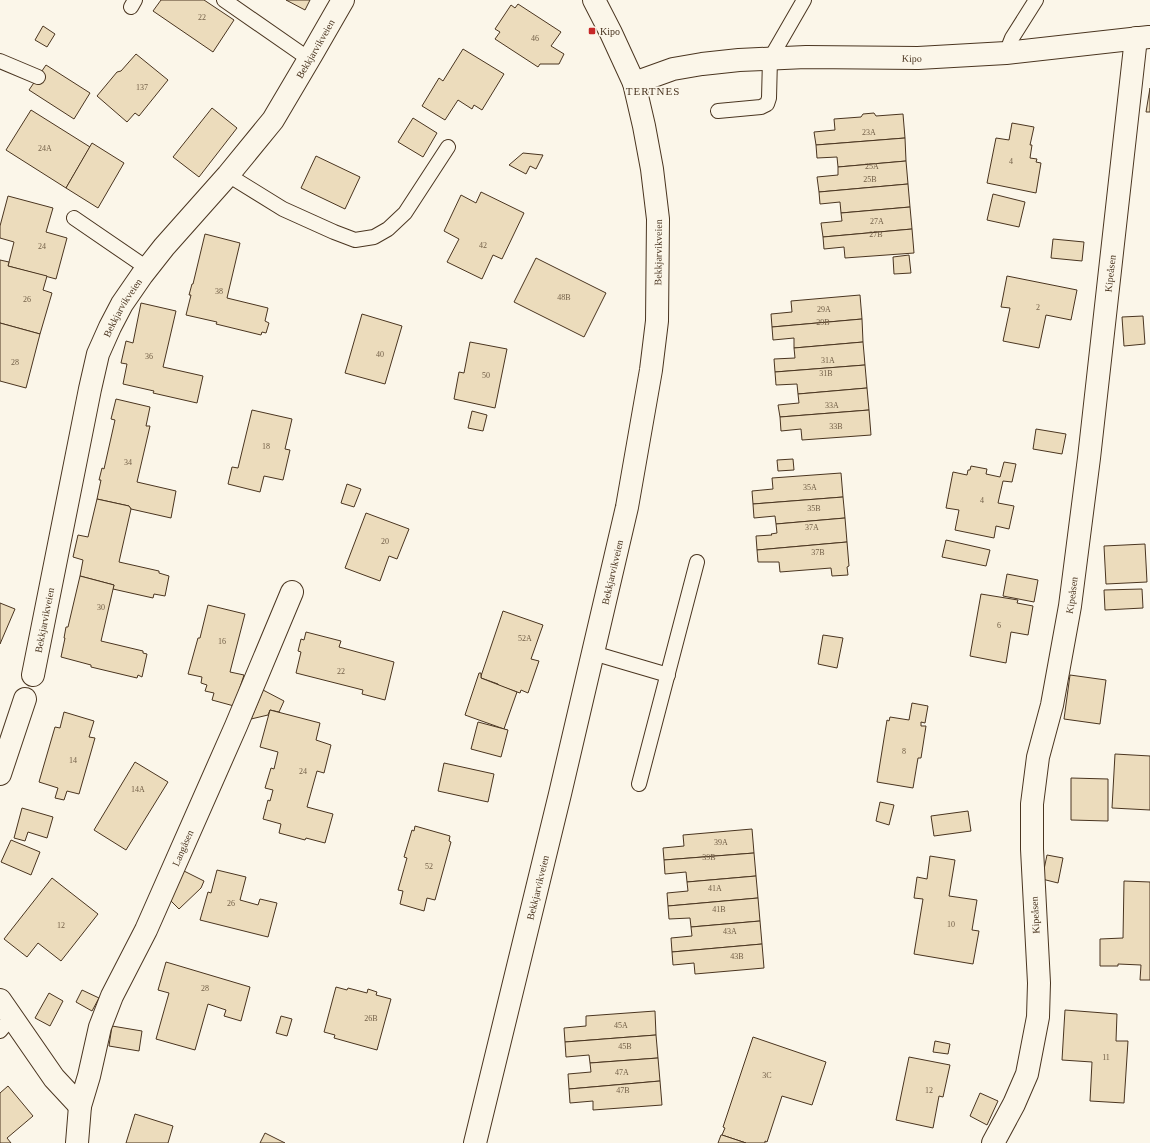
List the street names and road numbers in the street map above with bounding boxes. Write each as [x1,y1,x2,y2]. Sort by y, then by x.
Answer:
street label: Bekkjarvikveien [294,17,336,80]
street label: Kipo [902,52,922,64]
street label: Bekkjarvikveien [652,219,663,286]
street label: Kipeåsen [1102,254,1117,293]
street label: Bekkjarvikveien [101,276,144,339]
street label: Bekkjarvikveien [599,539,625,606]
street label: Kipeåsen [1063,576,1079,615]
street label: Bekkjarvikveien [32,587,56,654]
street label: Langåsen [170,828,195,868]
street label: Bekkjarvikveien [524,854,550,921]
street label: Kipeåsen [1029,896,1041,934]

